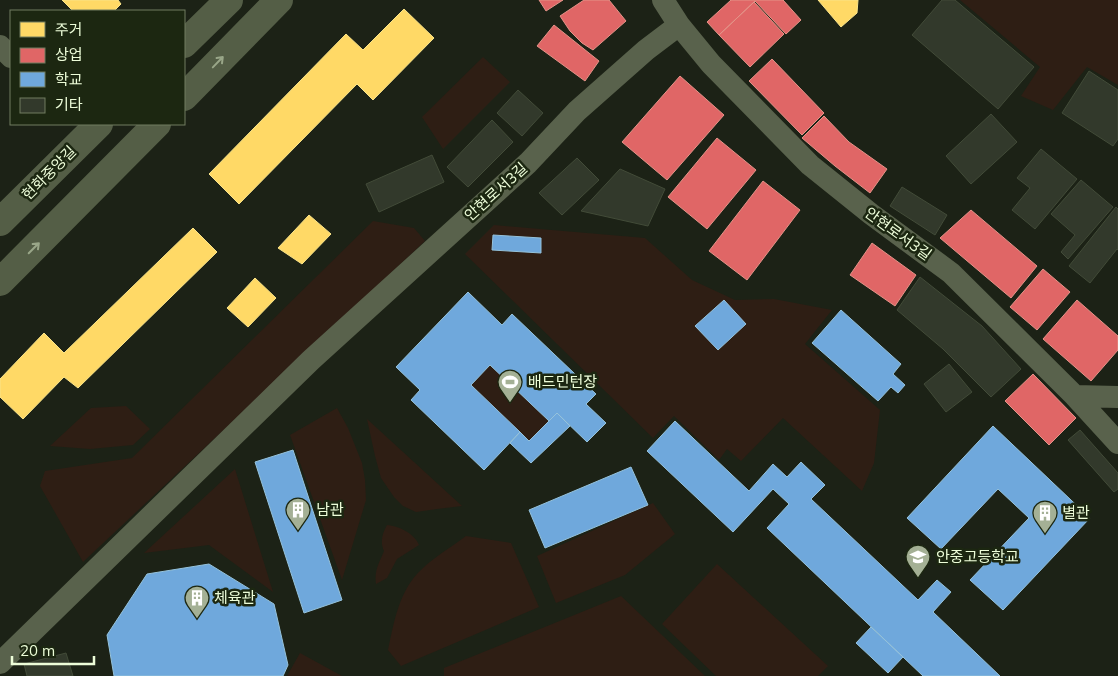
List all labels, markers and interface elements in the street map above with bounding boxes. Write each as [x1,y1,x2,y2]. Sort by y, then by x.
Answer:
legend [10,10,185,125]
text: 주거 [55,20,83,39]
text: 상업 [55,45,83,64]
one-way arrow [212,56,224,68]
text: 학교 [55,70,83,89]
text: 기타 [55,95,83,114]
street label: 현화중앙길 [18,142,80,204]
street label: 안현로서3길 [460,158,531,225]
street label: 안현로서3길 [861,203,935,264]
one-way arrow [28,242,40,254]
sports icon: 배드민턴장 [497,369,523,403]
place label: 배드민턴장 [528,372,597,391]
building icon: 남관 [285,497,311,531]
place label: 남관 [316,500,344,519]
building icon: 별관 [1032,500,1058,534]
place label: 별관 [1062,503,1090,522]
school or university icon: 안중고등학교 [905,544,931,578]
place label: 안중고등학교 [936,547,1019,566]
building icon: 체육관 [184,585,210,619]
place label: 체육관 [214,588,256,607]
scale bar [12,634,95,666]
text: 20 m [20,641,55,660]

